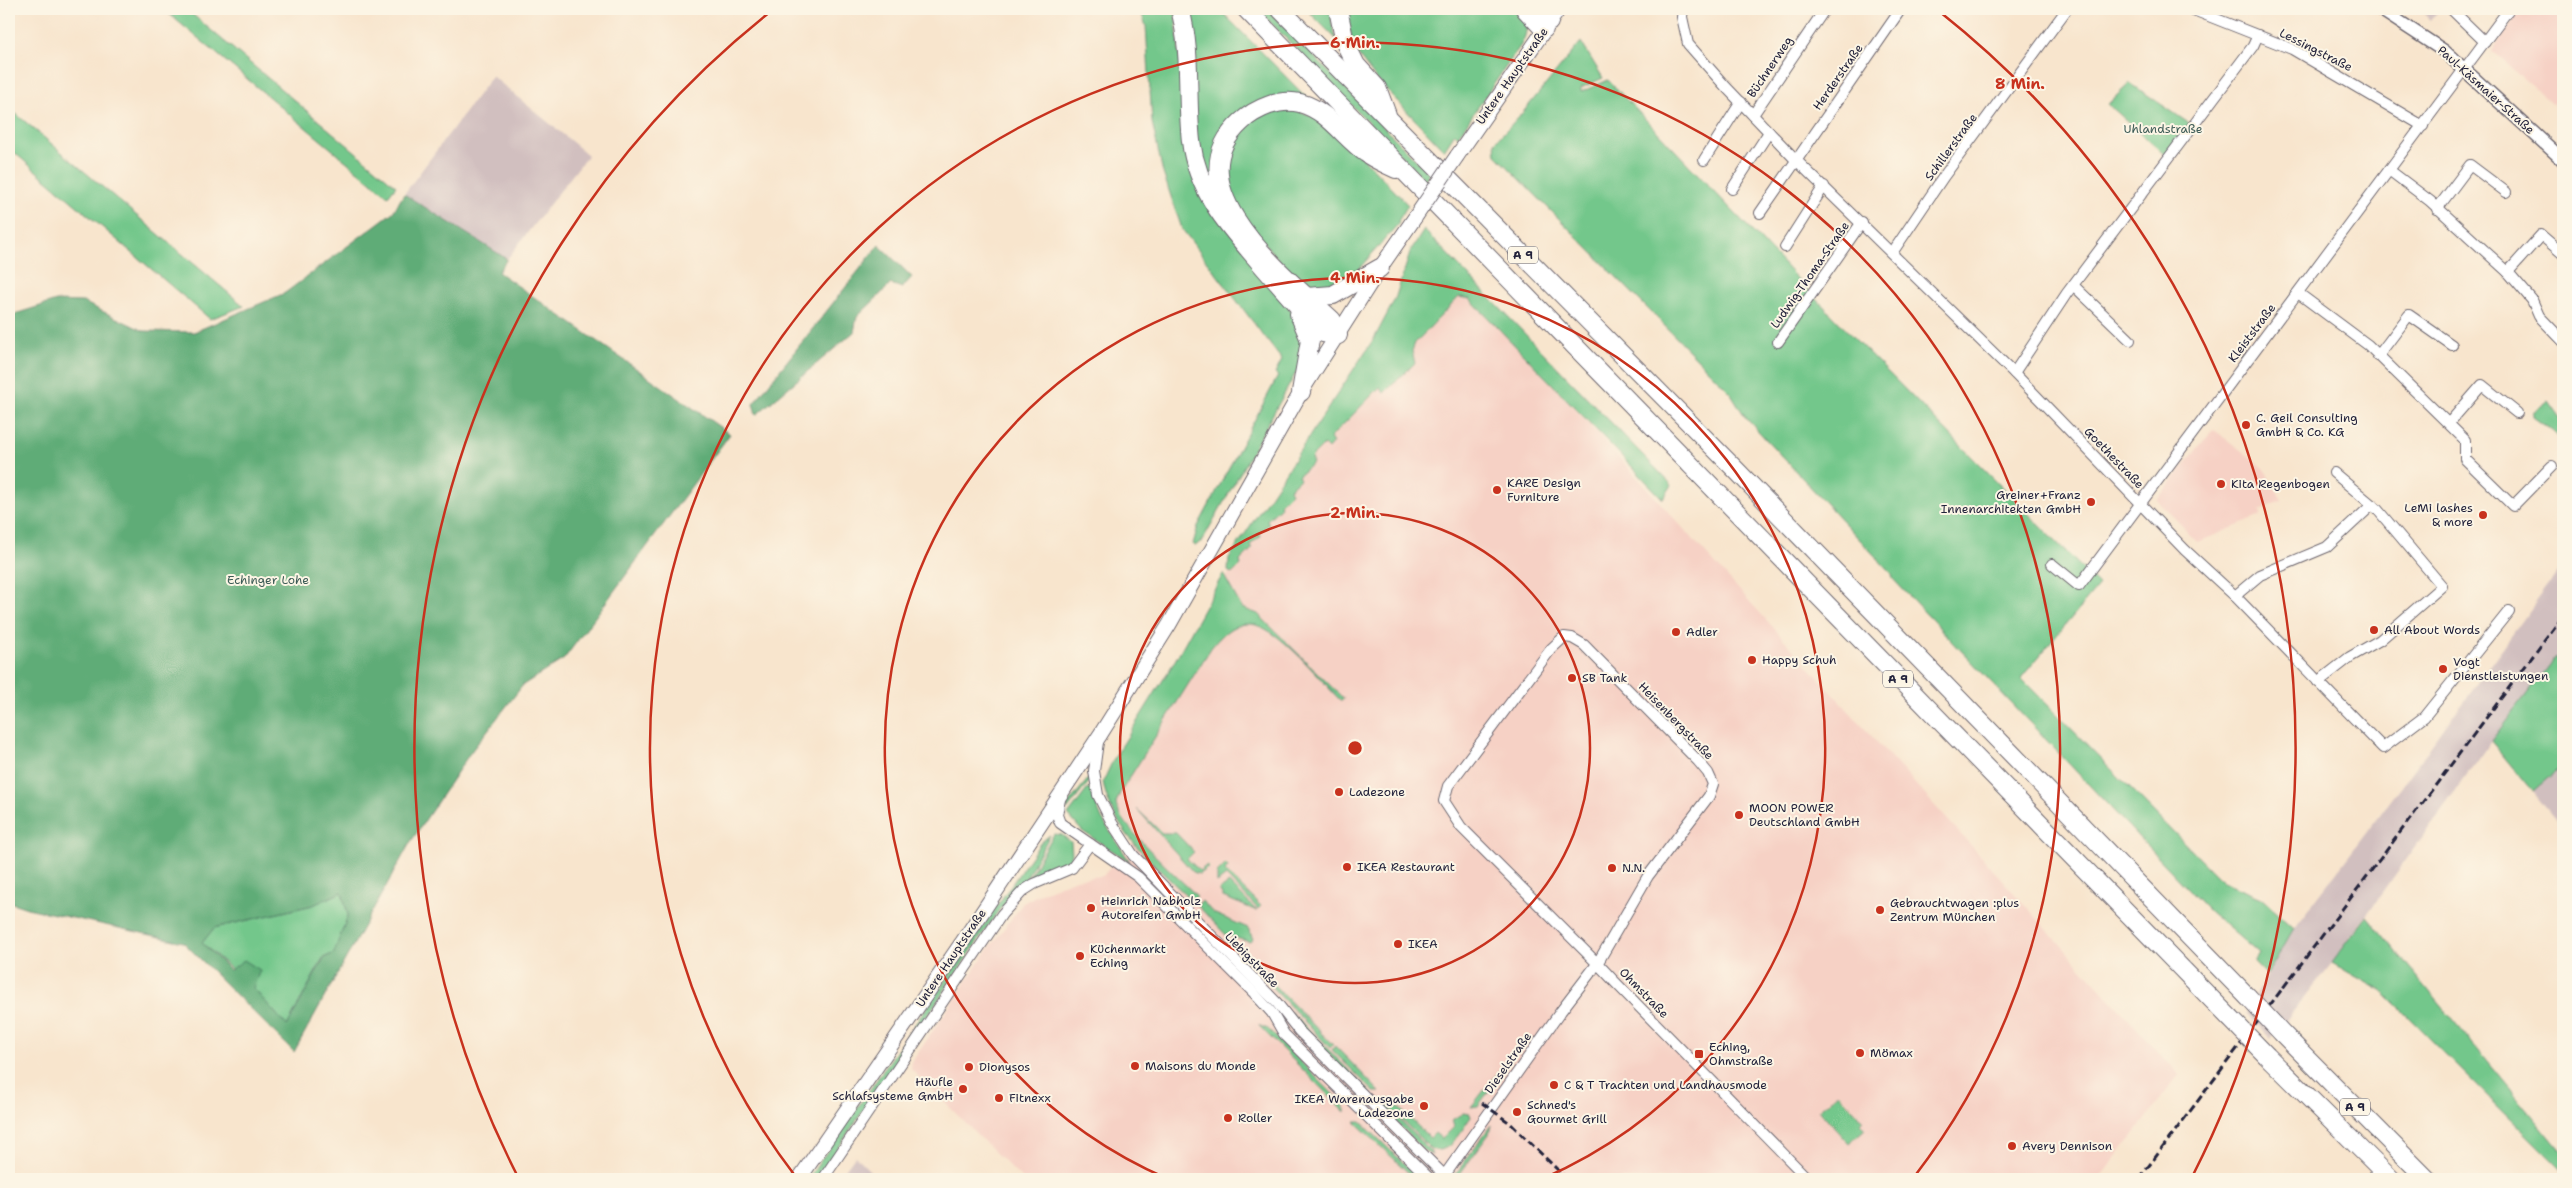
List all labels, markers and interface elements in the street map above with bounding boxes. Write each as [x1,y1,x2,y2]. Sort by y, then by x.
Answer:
street label: Untere Hauptstraße [1472,24,1552,128]
street label: Lessingstraße [2277,25,2355,75]
text: 6 Min. [1330,33,1380,53]
street label: Büchnerweg [1744,33,1796,101]
street label: Herderstraße [1809,41,1867,113]
street label: Paul-Käsmaier-Straße [2434,42,2538,138]
text: 8 Min. [1995,74,2045,94]
street label: Schillerstraße [1921,110,1981,184]
park label: Uhlandstraße [2123,121,2203,137]
street label: Ludwig-Thoma-Straße [1767,218,1853,332]
road number: A 9 [1508,246,1538,264]
text: 4 Min. [1330,268,1380,288]
street label: Kleiststraße [2225,300,2279,366]
place label: C. Geil Consulting GmbH & Co. KG [2256,410,2358,440]
marker: C. Geil Consulting GmbH & Co. KG [2240,419,2252,431]
street label: Goethestraße [2081,424,2148,492]
place label: KARE Design Furniture [1507,475,1581,505]
place label: Kita Regenbogen [2231,476,2330,492]
marker: Kita Regenbogen [2215,478,2227,490]
marker: KARE Design Furniture [1491,484,1503,496]
place label: Greiner+Franz Innenarchitekten GmbH [1941,487,2081,517]
marker: Greiner+Franz Innenarchitekten GmbH [2085,496,2097,508]
place label: LeMi lashes & more [2404,500,2473,530]
text: 2 Min. [1330,503,1380,523]
marker: LeMi lashes & more [2477,509,2489,521]
park label: Echinger Lohe [227,572,309,588]
place label: All About Words [2384,622,2480,638]
place label: Adler [1686,624,1718,640]
marker: All About Words [2368,624,2380,636]
marker: Adler [1670,626,1682,638]
place label: Happy Schuh [1762,652,1837,668]
marker: Happy Schuh [1746,654,1758,666]
place label: Vogt Dienstleistungen [2453,654,2548,684]
marker: Vogt Dienstleistungen [2437,663,2449,675]
place label: SB Tank [1582,670,1628,686]
road number: A 9 [1883,671,1913,688]
marker: SB Tank [1566,672,1578,684]
street label: Heisenbergstraße [1635,679,1717,763]
centre of rings [1346,739,1364,757]
place label: Ladezone [1349,784,1405,800]
marker: Ladezone [1333,786,1345,798]
place label: MOON POWER Deutschland GmbH [1749,800,1860,830]
marker: MOON POWER Deutschland GmbH [1733,809,1745,821]
place label: IKEA Restaurant [1357,859,1455,875]
place label: N.N. [1622,860,1645,876]
marker: IKEA Restaurant [1341,861,1353,873]
marker: N.N. [1606,862,1618,874]
place label: Heinrich Nabholz Autoreifen GmbH [1101,893,1201,923]
place label: Gebrauchtwagen :plus Zentrum München [1890,895,2019,925]
marker: Heinrich Nabholz Autoreifen GmbH [1085,902,1097,914]
marker: Gebrauchtwagen :plus Zentrum München [1874,904,1886,916]
street label: Untere Hauptstraße [912,906,990,1010]
street label: Liebigstraße [1221,929,1283,991]
place label: IKEA [1408,936,1438,952]
marker: IKEA [1392,938,1404,950]
place label: Küchenmarkt Eching [1090,941,1166,971]
marker: Küchenmarkt Eching [1074,950,1086,962]
street label: Ohmstraße [1616,964,1672,1022]
street label: Dieselstraße [1481,1029,1535,1097]
place label: Eching, Ohmstraße [1709,1039,1773,1069]
place label: Mömax [1870,1045,1913,1061]
marker: Mömax [1854,1047,1866,1059]
marker: Eching, Ohmstraße [1693,1048,1705,1060]
place label: Maisons du Monde [1145,1058,1256,1074]
place label: Dionysos [979,1059,1030,1075]
marker: Maisons du Monde [1129,1060,1141,1072]
marker: Dionysos [963,1061,975,1073]
place label: Häufle Schlafsysteme GmbH [832,1074,953,1104]
place label: C & T Trachten und Landhausmode [1564,1077,1767,1093]
marker: C & T Trachten und Landhausmode [1548,1079,1560,1091]
marker: Häufle Schlafsysteme GmbH [957,1083,969,1095]
place label: Fitnexx [1009,1090,1051,1106]
place label: IKEA Warenausgabe Ladezone [1294,1091,1414,1121]
marker: Fitnexx [993,1092,1005,1104]
place label: Schned's Gourmet Grill [1527,1097,1607,1127]
road number: A 9 [2340,1098,2370,1116]
marker: IKEA Warenausgabe Ladezone [1418,1100,1430,1112]
marker: Schned's Gourmet Grill [1511,1106,1523,1118]
place label: Roller [1238,1110,1273,1126]
marker: Roller [1222,1112,1234,1124]
place label: Avery Dennison [2022,1138,2112,1154]
marker: Avery Dennison [2006,1140,2018,1152]

